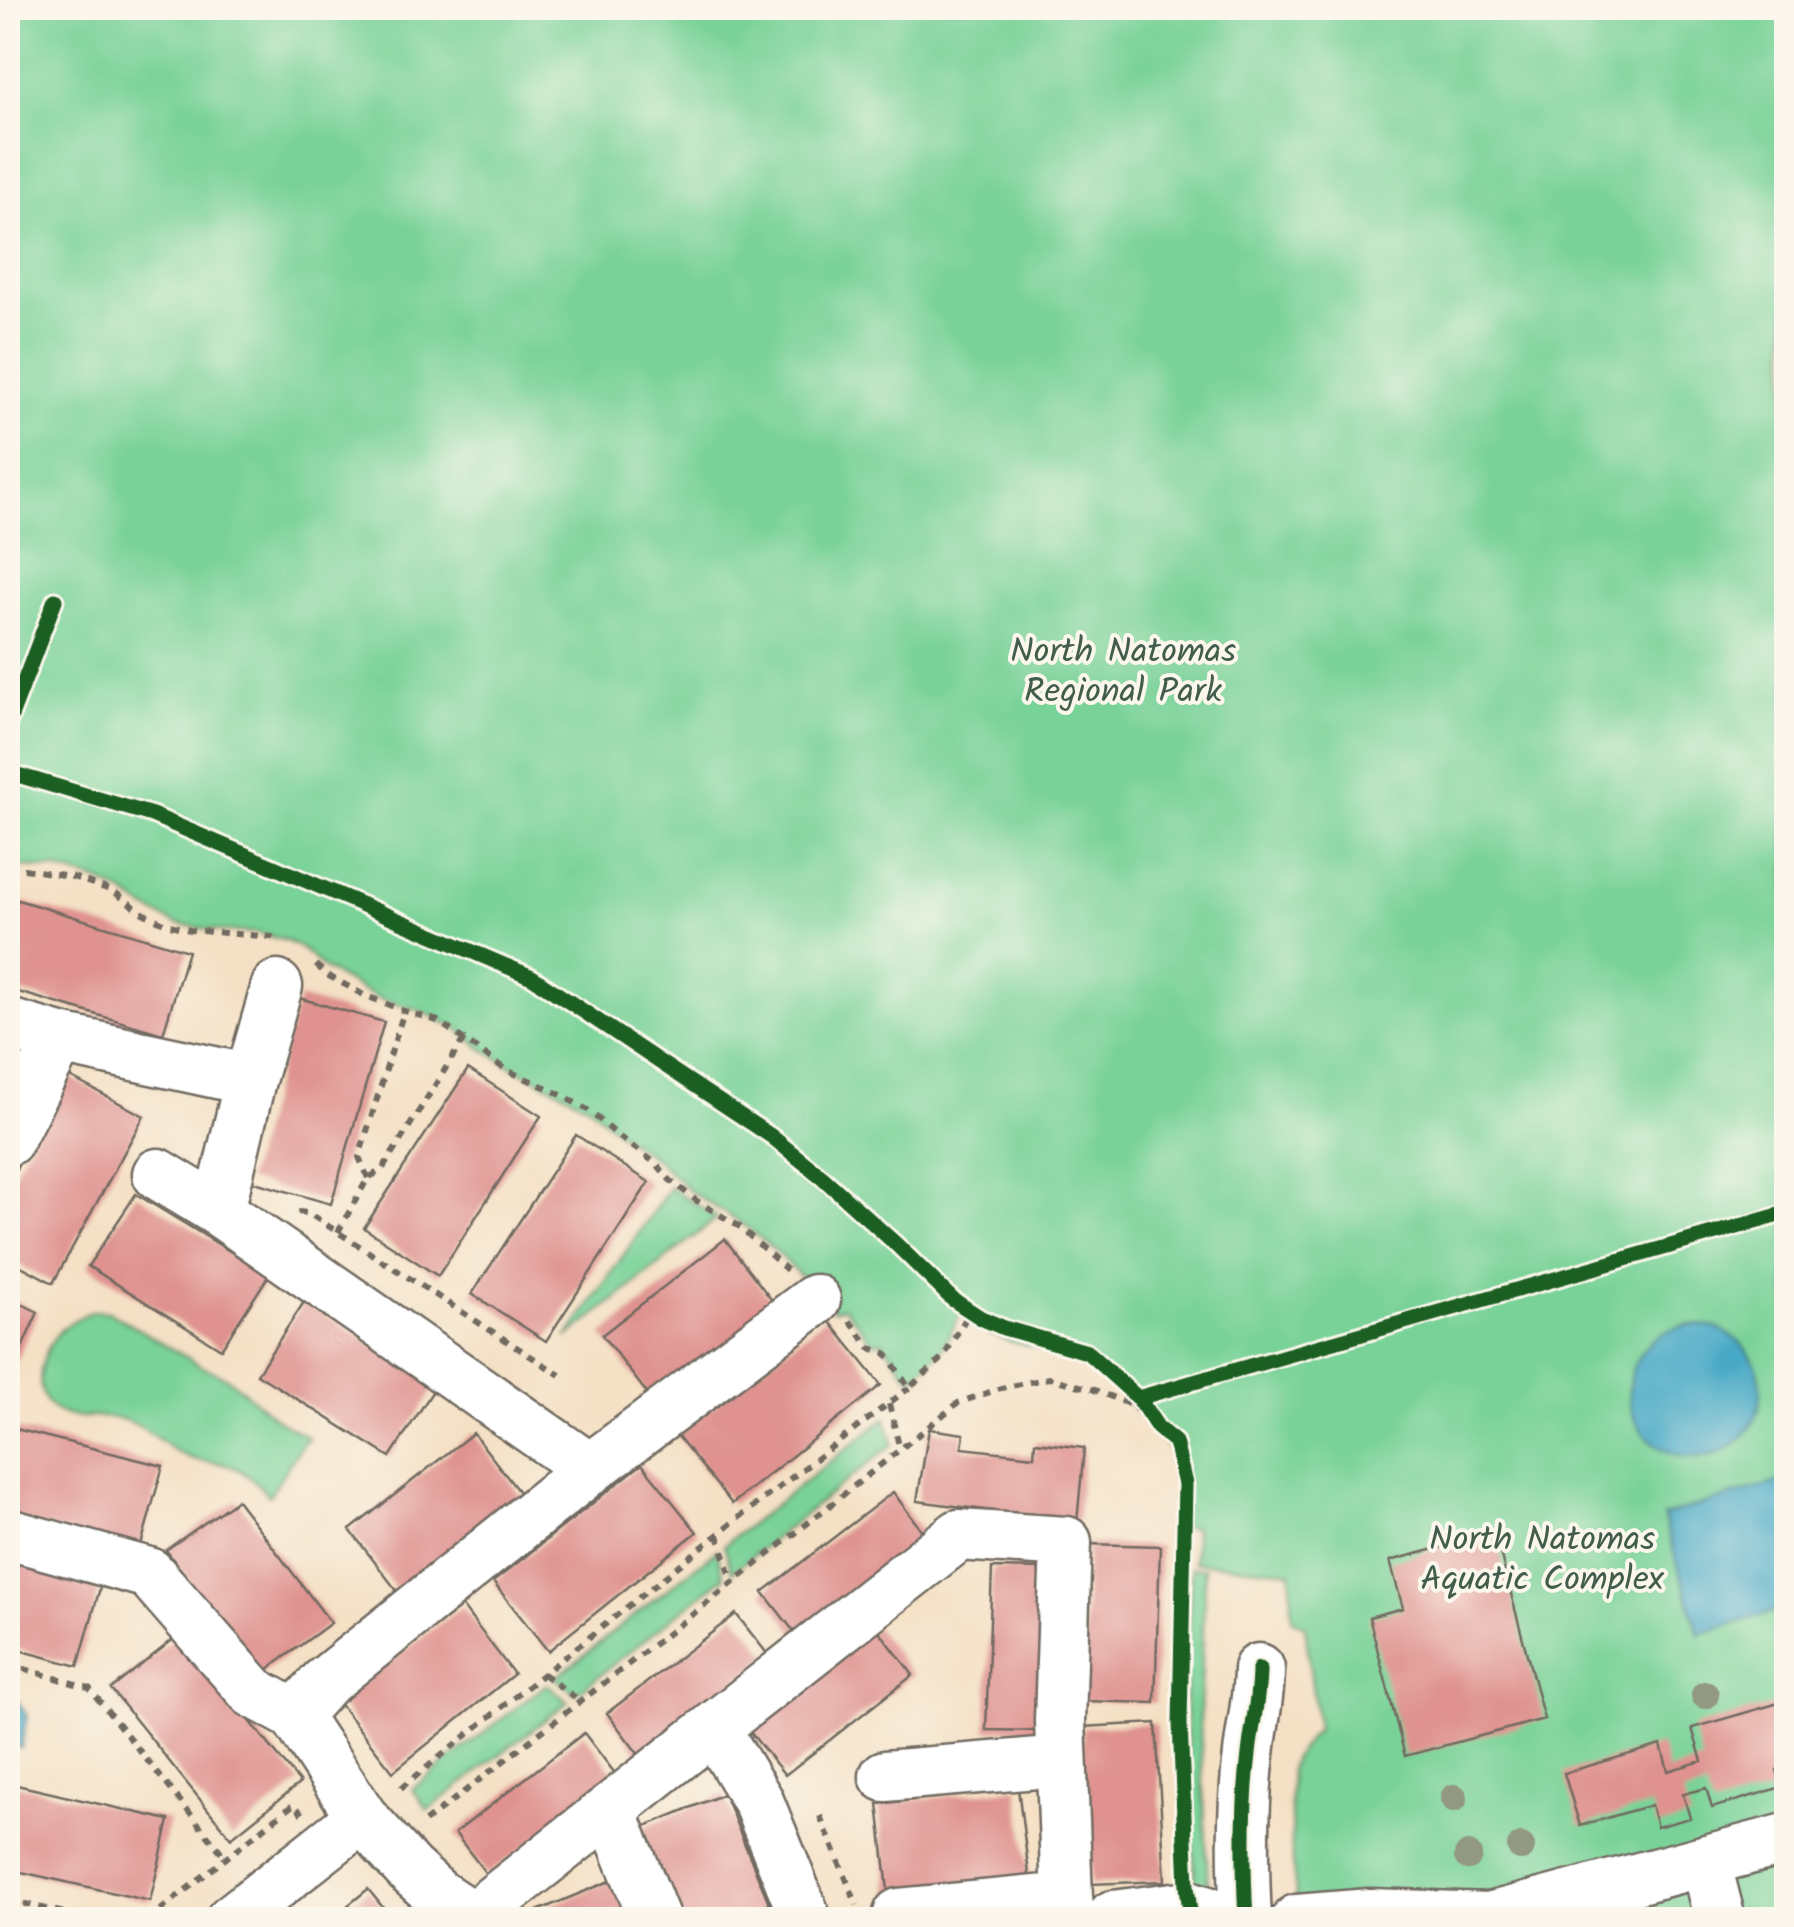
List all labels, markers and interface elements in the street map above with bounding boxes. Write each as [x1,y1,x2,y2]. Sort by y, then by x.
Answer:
park label: North Natomas Regional Park [1010,625,1236,721]
park label: North Natomas Aquatic Complex [1420,1513,1665,1609]

